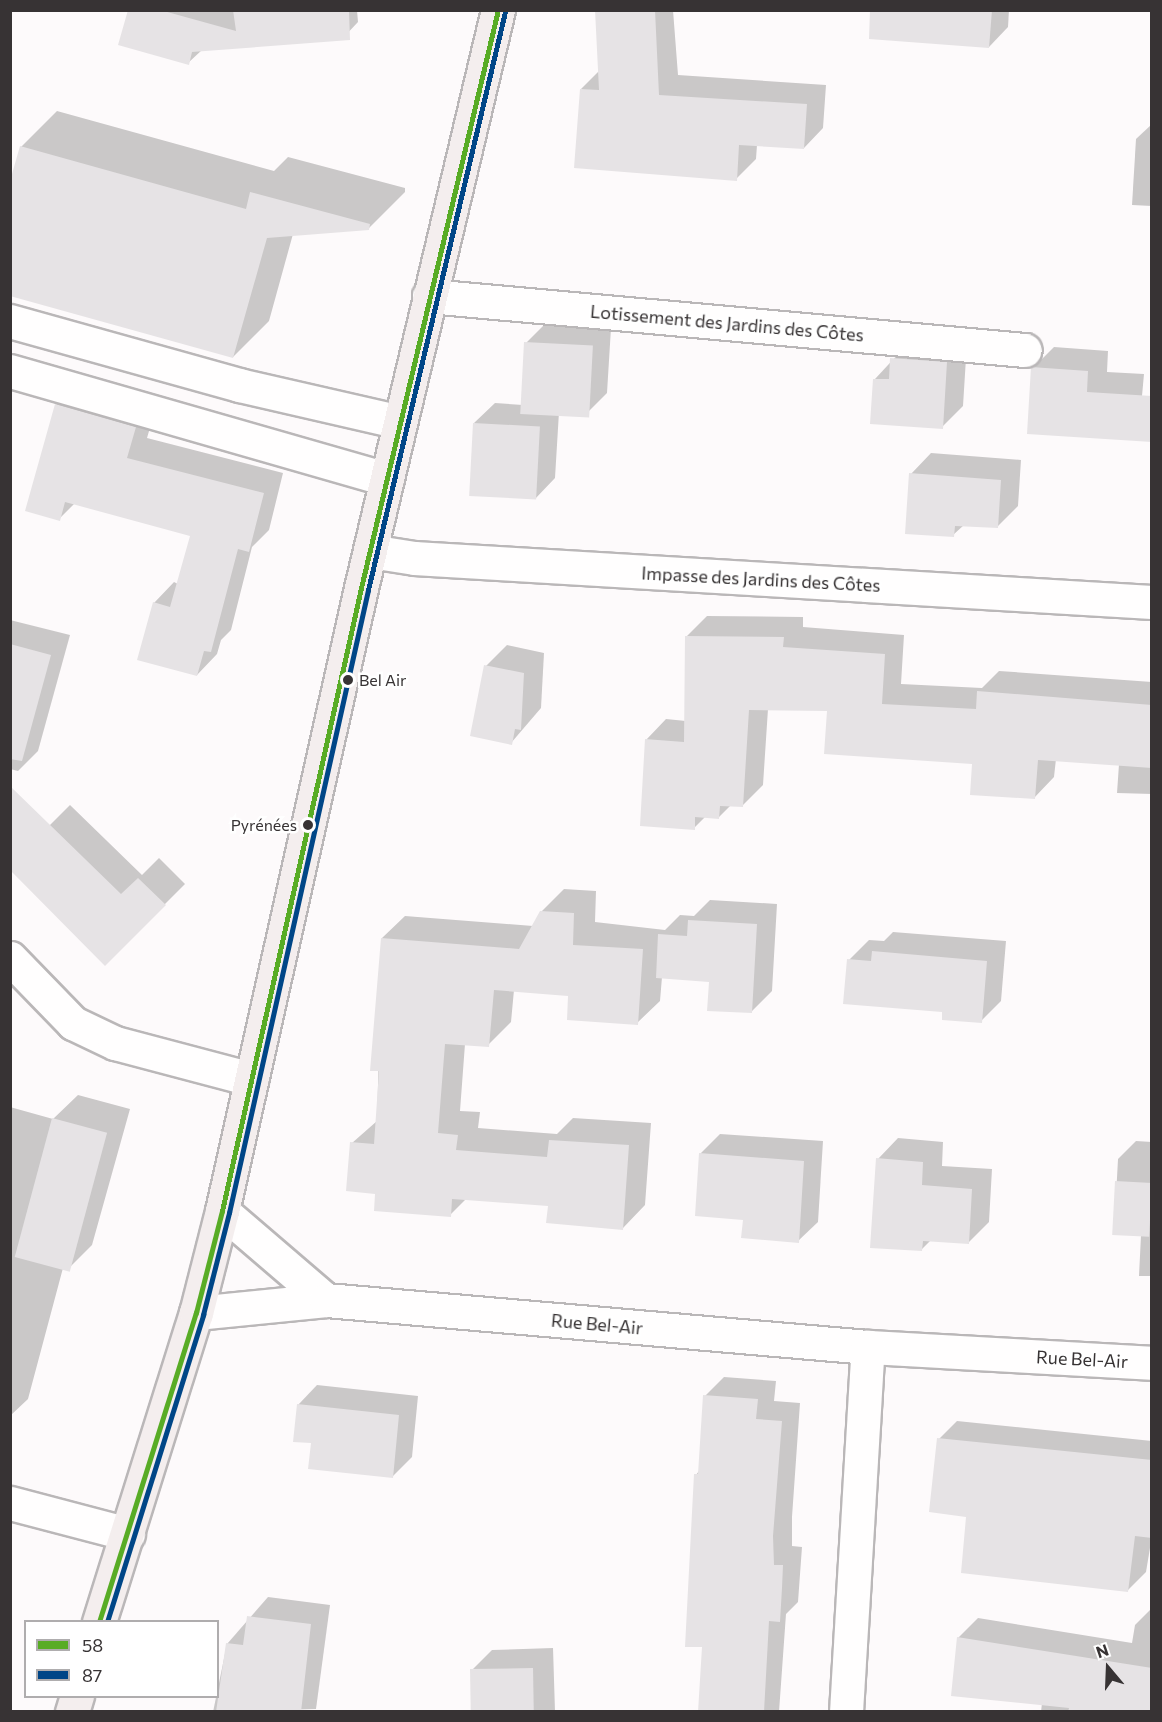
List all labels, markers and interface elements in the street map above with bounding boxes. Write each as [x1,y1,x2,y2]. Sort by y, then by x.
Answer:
street label: Lotissement des Jardins des Côtes [589,300,865,346]
street label: Impasse des Jardins des Côtes [641,562,881,596]
place label: Bel Air [359,670,406,690]
marker: Bel Air [342,674,354,686]
place label: Pyrénées [231,815,297,835]
marker: Pyrénées [302,819,314,831]
street label: Rue Bel-Air [550,1309,644,1339]
street label: Rue Bel-Air [1035,1346,1129,1372]
legend [24,1620,219,1698]
text: 58 [82,1634,103,1656]
north arrow [1078,1638,1138,1698]
text: N [1093,1640,1111,1661]
text: 87 [82,1664,102,1686]

